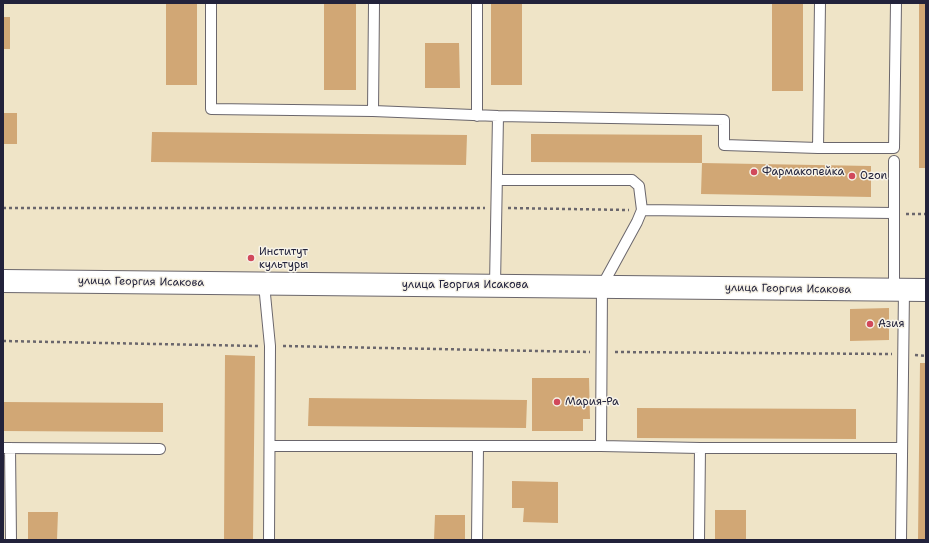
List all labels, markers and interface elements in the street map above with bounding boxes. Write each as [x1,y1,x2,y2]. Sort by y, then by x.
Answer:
place label: Фармакопейка [762,165,844,179]
marker: Фармакопейка [749,167,759,177]
place label: Ozon [860,169,887,183]
marker: Ozon [847,171,857,181]
place label: Институт культуры [259,245,308,271]
marker: Институт культуры [246,253,256,263]
street label: улица Георгия Исакова [78,274,204,290]
street label: улица Георгия Исакова [402,278,528,292]
street label: улица Георгия Исакова [725,281,851,297]
place label: Азия [878,317,904,331]
marker: Азия [865,319,875,329]
place label: Мария-Ра [565,395,619,409]
marker: Мария-Ра [552,397,562,407]

